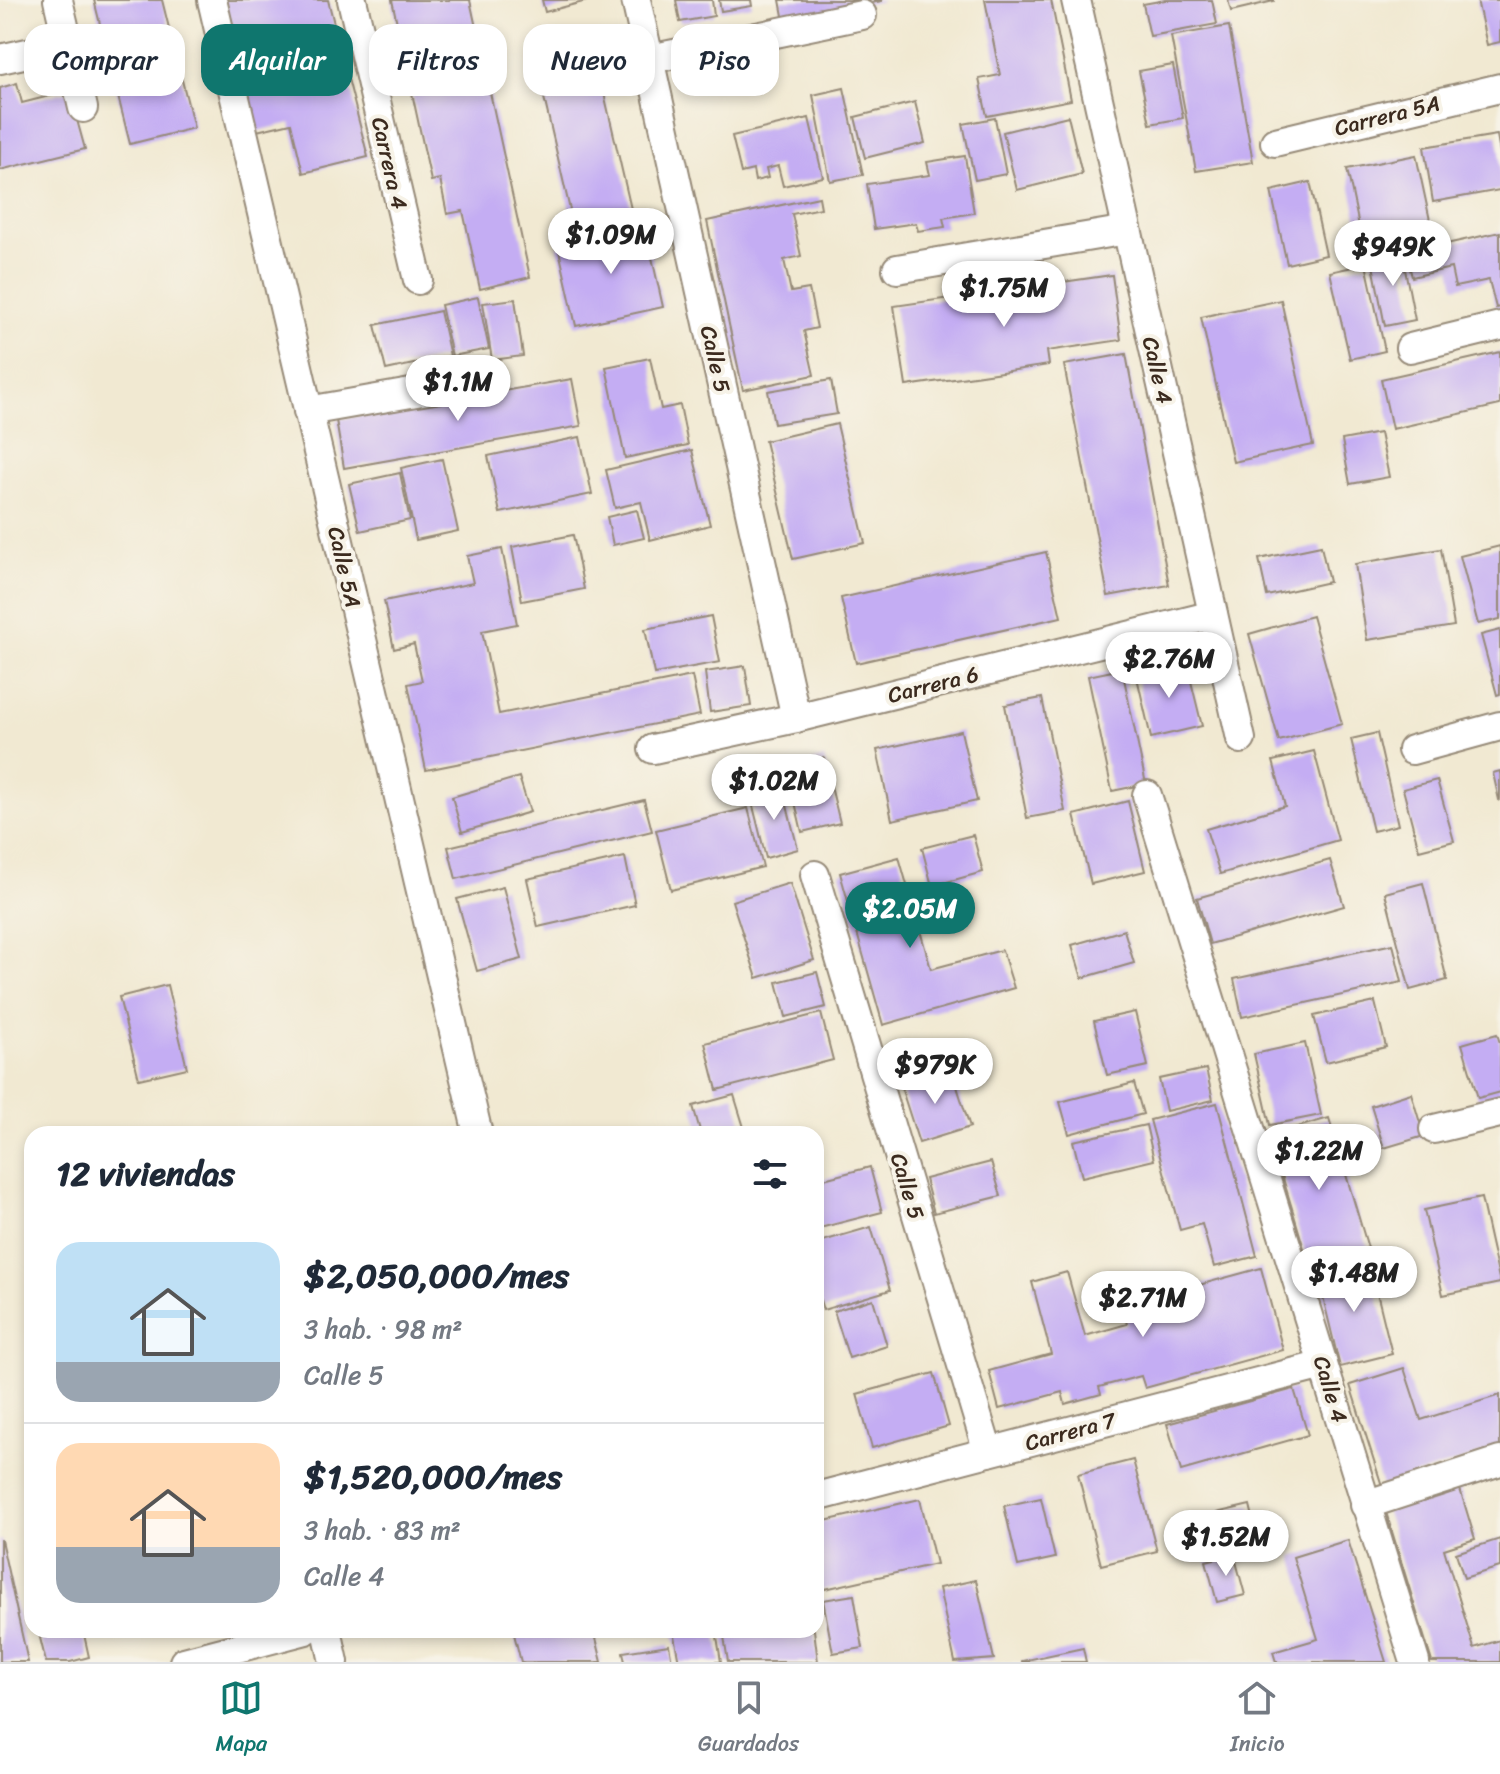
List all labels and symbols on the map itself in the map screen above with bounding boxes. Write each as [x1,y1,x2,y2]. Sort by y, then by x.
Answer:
street label: Carrera 5A [1330,84,1444,147]
street label: Carrera 4 [360,113,419,213]
pin: $1.09M [546,208,676,276]
pin: $949K [1337,220,1449,288]
pin: $1.75M [939,261,1069,329]
street label: Calle 5 [689,322,742,397]
street label: Calle 4 [1131,333,1184,408]
pin: $1.1M [402,355,514,423]
street label: Calle 5A [316,523,373,612]
pin: $2.76M [1104,632,1234,700]
street label: Carrera 6 [884,654,983,715]
pin: $1.02M [709,754,839,822]
pin: $2.05M [845,882,975,950]
pin: $979K [879,1038,991,1106]
pin: $1.22M [1254,1124,1384,1192]
street label: Calle 5 [879,1148,936,1224]
pin: $1.48M [1289,1246,1419,1314]
pin: $2.71M [1078,1271,1208,1339]
street label: Calle 4 [1302,1351,1359,1428]
street label: Carrera 7 [1020,1400,1121,1462]
pin: $1.52M [1161,1510,1291,1578]

